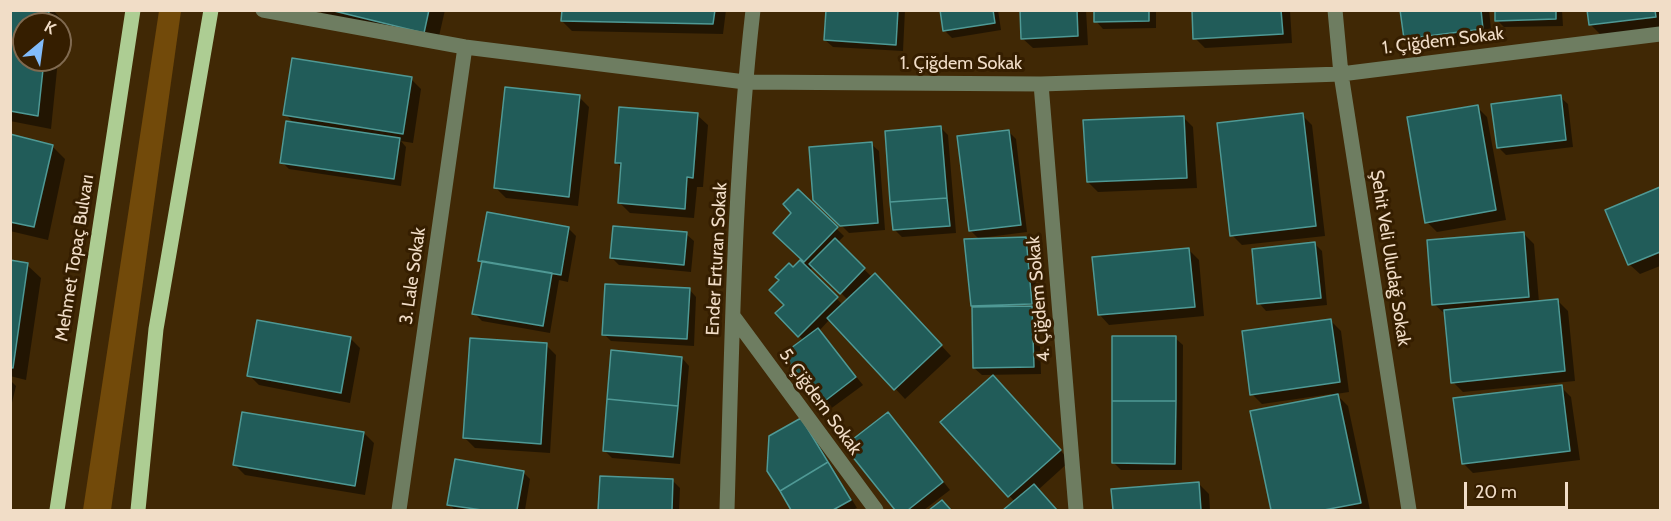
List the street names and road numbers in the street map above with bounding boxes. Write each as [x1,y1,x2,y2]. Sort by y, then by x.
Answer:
street label: 1. Çiğdem Sokak [1381,23,1505,59]
street label: 1. Çiğdem Sokak [900,53,1022,75]
street label: Şehit Veli Uludağ Sokak [1365,168,1415,348]
street label: Mehmet Topaç Bulvarı [51,173,99,343]
street label: Ender Erturan Sokak [702,182,732,336]
street label: 3. Lale Sokak [396,226,430,326]
street label: 4. Çiğdem Sokak [1023,235,1055,363]
street label: 5. Çiğdem Sokak [774,345,866,459]

